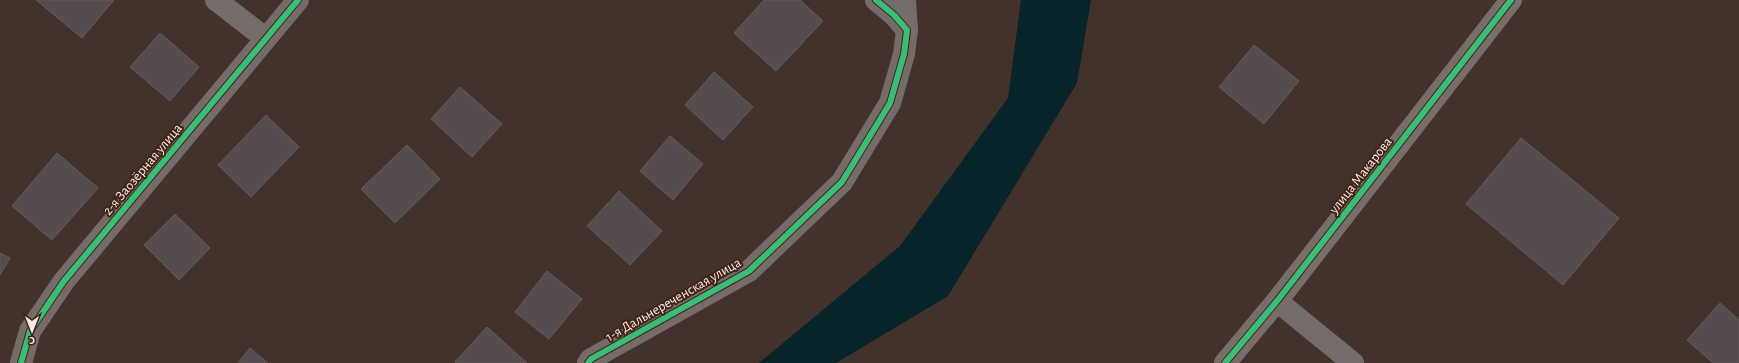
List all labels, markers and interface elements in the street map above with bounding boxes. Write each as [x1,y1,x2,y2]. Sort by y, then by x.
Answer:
street label: 2-я Заозёрная улица [101,121,185,218]
street label: улица Макарова [1326,134,1395,217]
street label: 1-я Дальнереченская улица [604,255,744,344]
north arrow [12,311,52,351]
text: С [29,335,35,346]

